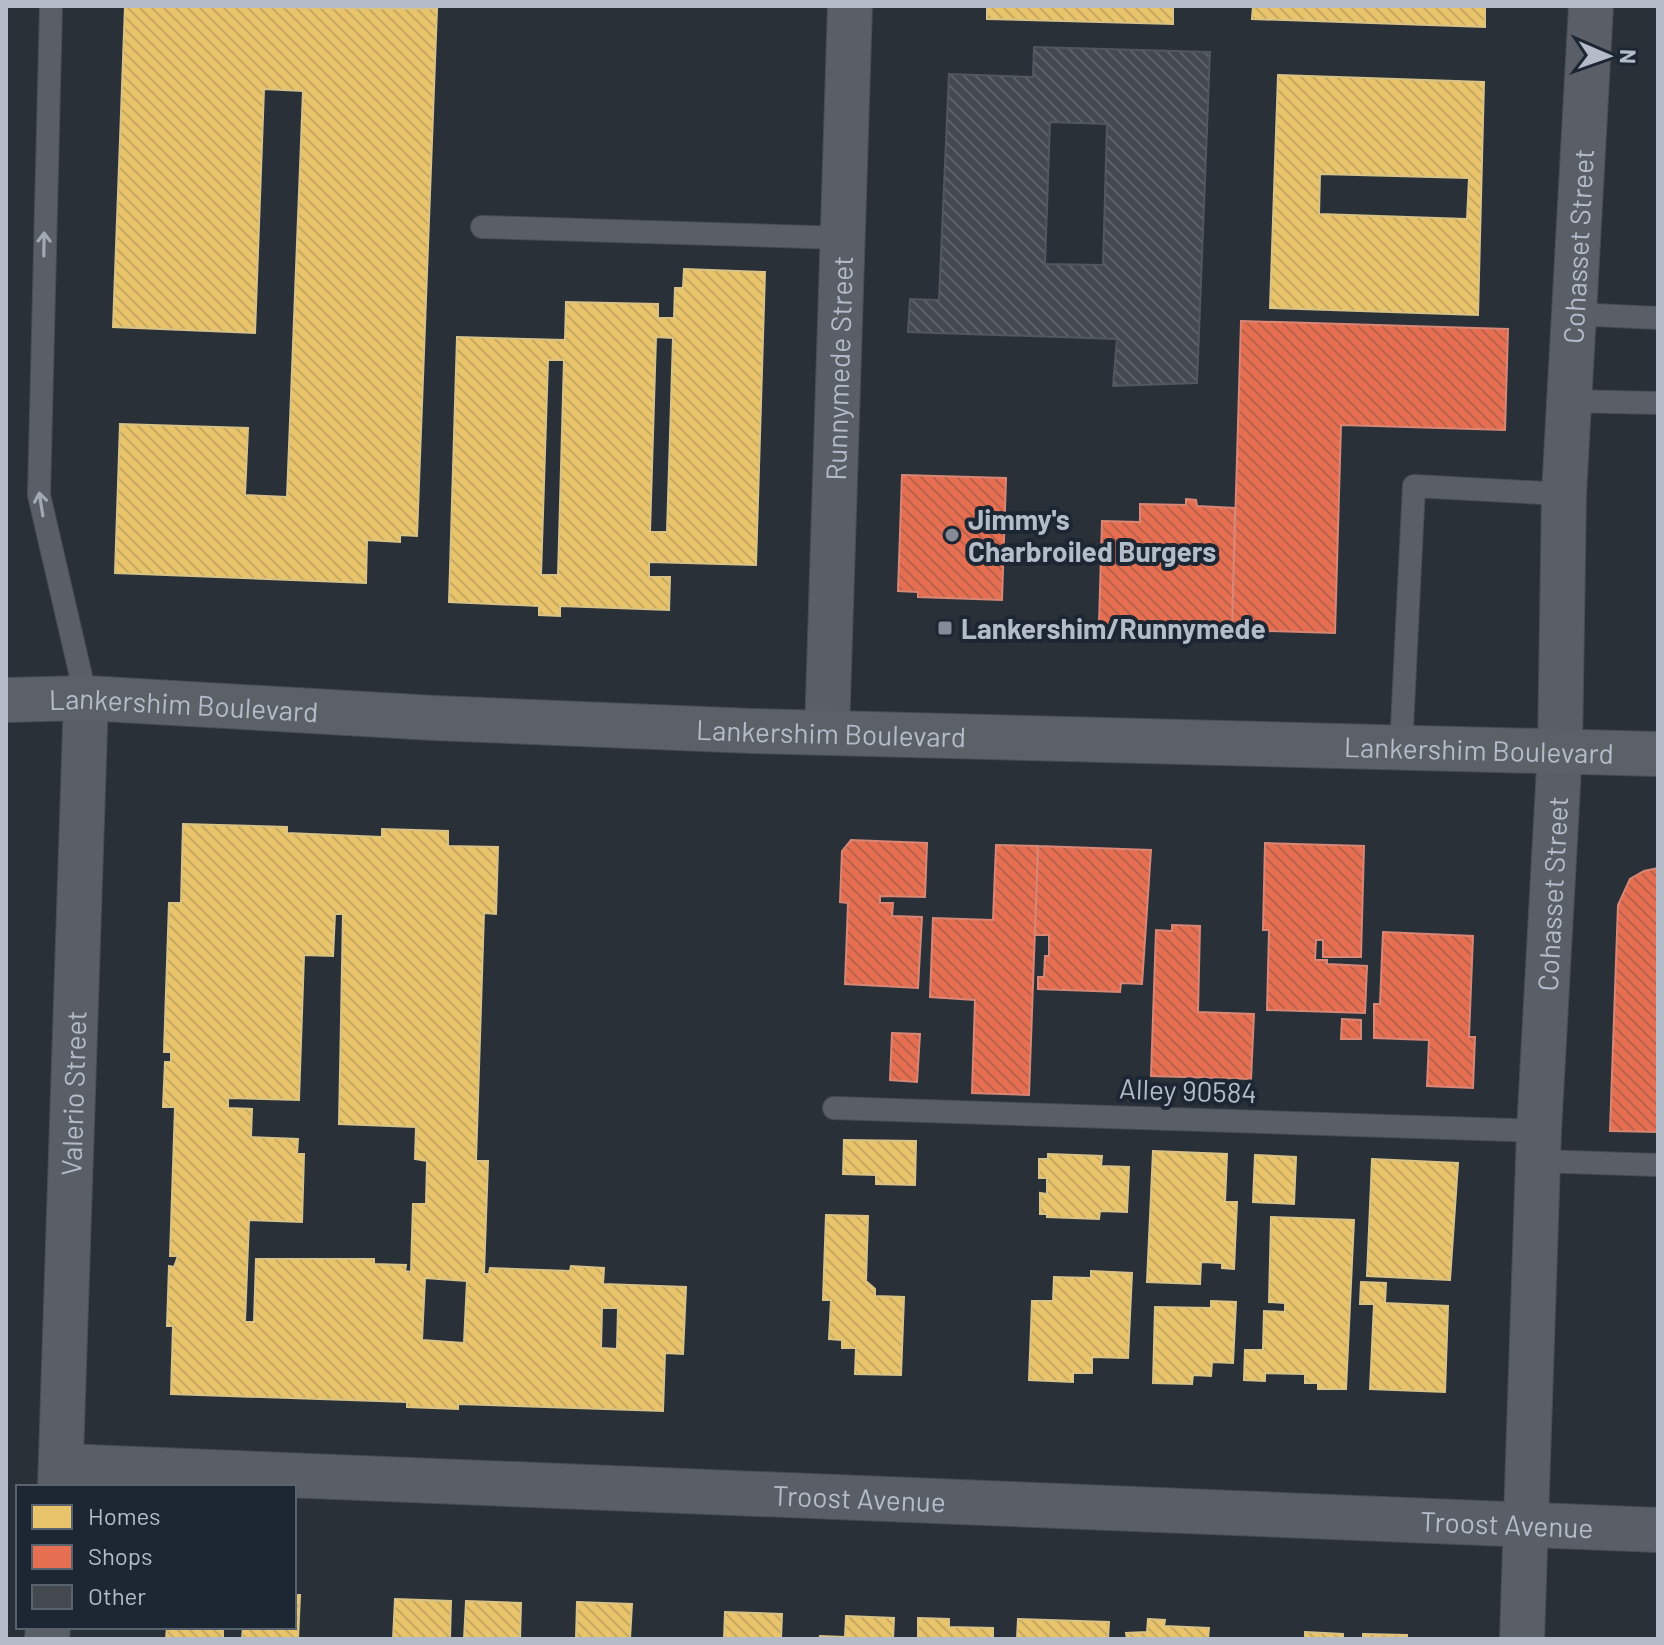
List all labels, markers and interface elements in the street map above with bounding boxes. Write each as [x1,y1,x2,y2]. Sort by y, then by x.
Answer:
north arrow [1568,16,1648,96]
text: N [1616,49,1642,65]
street label: Cohasset Street [1555,148,1600,345]
one-way arrow [36,231,52,258]
street label: Runnymede Street [818,255,859,481]
one-way arrow [33,491,48,517]
place label: Jimmy's Charbroiled Burgers [968,502,1216,568]
marker: Jimmy's Charbroiled Burgers [943,526,961,544]
place label: Lankershim/Runnymede [961,611,1266,645]
marker: Lankershim/Runnymede [936,619,954,637]
street label: Lankershim Boulevard [49,681,319,728]
street label: Lankershim Boulevard [696,712,966,753]
street label: Lankershim Boulevard [1344,729,1614,770]
street label: Cohasset Street [1530,795,1574,992]
street label: Valerio Street [53,1010,93,1177]
street label: Alley 90584 [1119,1071,1257,1109]
street label: Troost Avenue [772,1478,947,1518]
legend [16,1485,296,1629]
text: Homes [88,1501,161,1530]
street label: Troost Avenue [1420,1503,1594,1544]
text: Shops [88,1541,153,1570]
text: Other [88,1581,146,1610]

